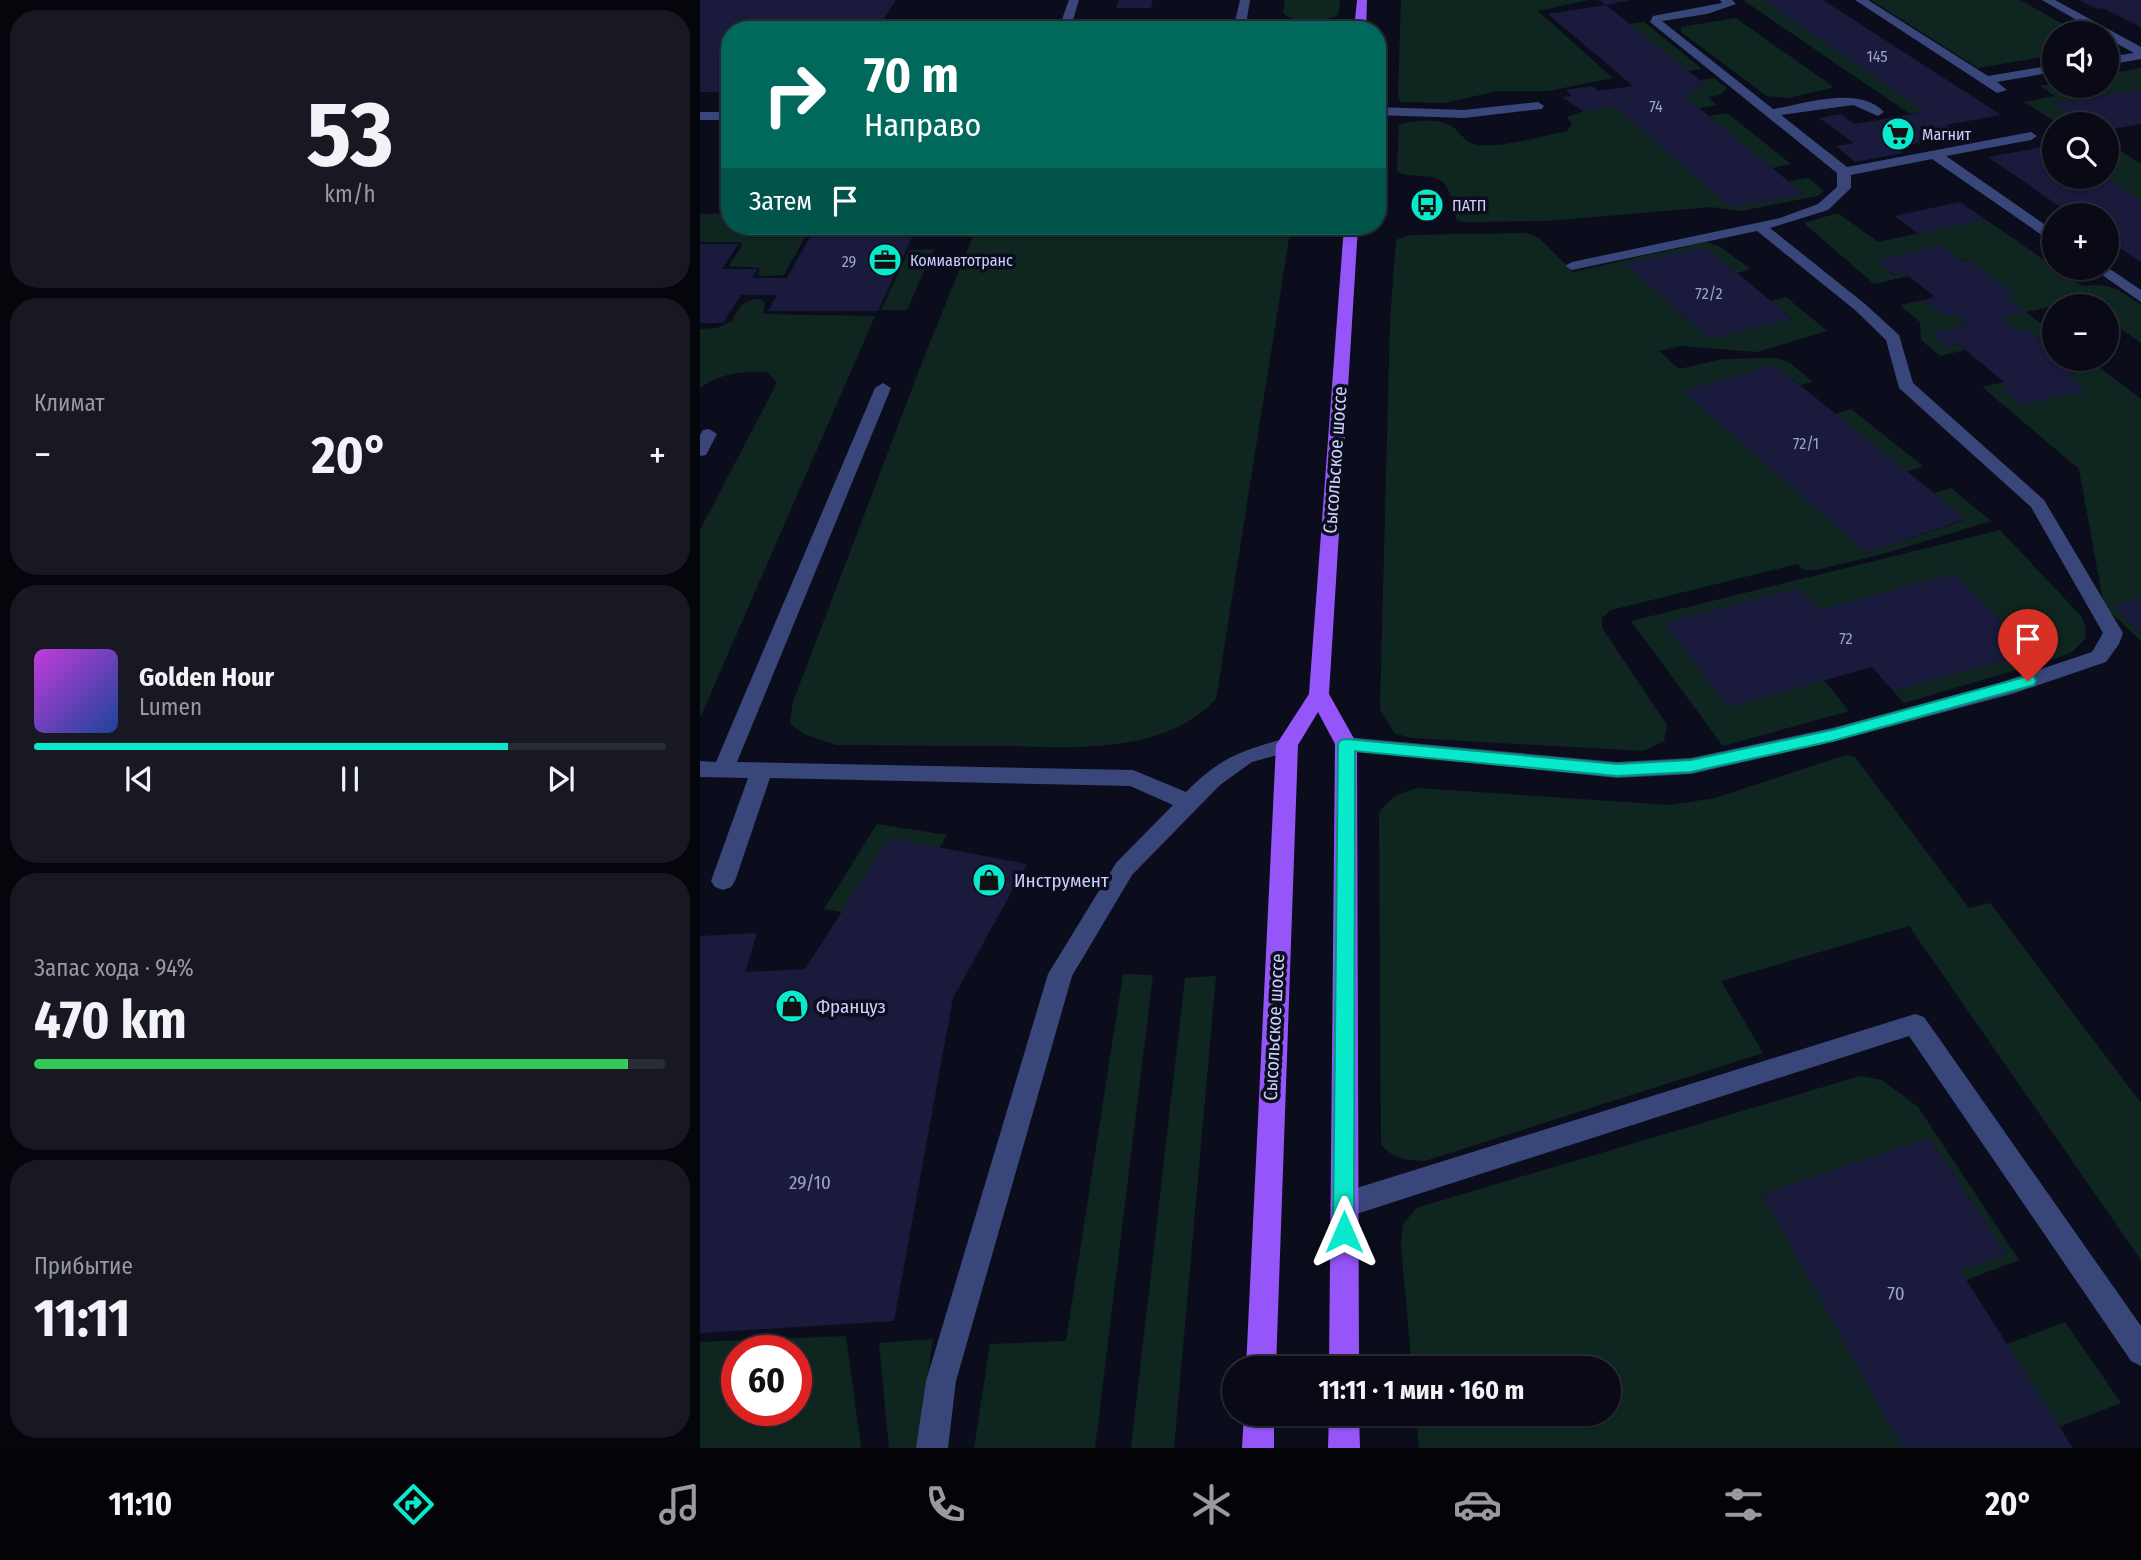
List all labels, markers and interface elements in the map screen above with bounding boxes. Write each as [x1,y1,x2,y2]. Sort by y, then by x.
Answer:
map controls [2042,21,2119,371]
button: sound [2042,21,2119,98]
text: 70 m [864,46,959,105]
house number: 145 [1866,47,1888,66]
icon: right [749,49,840,140]
text: 53 [307,80,393,189]
house number: 74 [1649,97,1663,116]
text: Направо [864,106,981,144]
button: search [2042,112,2119,189]
supermarket icon: Магнит [1879,115,1917,153]
place label: Магнит [1922,125,1972,144]
text: km/h [324,180,376,208]
icon: arrive [826,182,864,220]
text: Затем [749,186,812,217]
bus stop icon: ПАТП [1408,186,1446,224]
place label: ПАТП [1452,196,1486,215]
button: + [2042,203,2119,280]
office icon: Комиавтотранс [866,241,904,279]
place label: Комиавтотранс [910,251,1013,270]
house number: 29 [842,252,857,271]
house number: 72/2 [1695,284,1723,303]
button: − [2042,294,2119,371]
street label: Сысольское шоссе [1318,386,1352,534]
text: Климат [34,389,105,417]
text: 20° [312,424,388,487]
text: − [34,432,51,478]
text: + [649,432,666,478]
house number: 72/1 [1793,434,1819,453]
pin [1998,609,2058,681]
icon: arrive [2009,620,2047,658]
house number: 72 [1839,629,1853,648]
text: Golden Hour [139,662,274,693]
text: Lumen [139,693,202,721]
icon: previous [120,760,158,798]
icon: pause [331,760,369,798]
icon: next [542,760,580,798]
shop icon: Инструмент [970,861,1008,899]
place label: Инструмент [1014,869,1109,892]
street label: Сысольское шоссе [1259,953,1289,1101]
text: Запас хода · 94% [34,954,194,982]
shop icon: Француз [773,987,811,1025]
text: 470 km [34,989,187,1052]
place label: Француз [816,995,886,1018]
house number: 29/10 [789,1171,831,1194]
position arrow [1307,1195,1381,1269]
text: Прибытие [34,1252,133,1280]
house number: 70 [1887,1282,1905,1305]
text: 11:11 [34,1287,130,1350]
speed limit sign: 60 [721,1335,812,1426]
text: 11:11 · 1 мин · 160 m [1319,1375,1524,1406]
icon: directions [389,1480,438,1529]
icon: music [655,1480,704,1529]
icon: phone [921,1480,970,1529]
icon: climate [1187,1480,1236,1529]
icon: car [1453,1480,1502,1529]
icon: filters [1719,1480,1768,1529]
text: 11:10 [108,1485,172,1523]
text: 20° [1985,1485,2032,1523]

